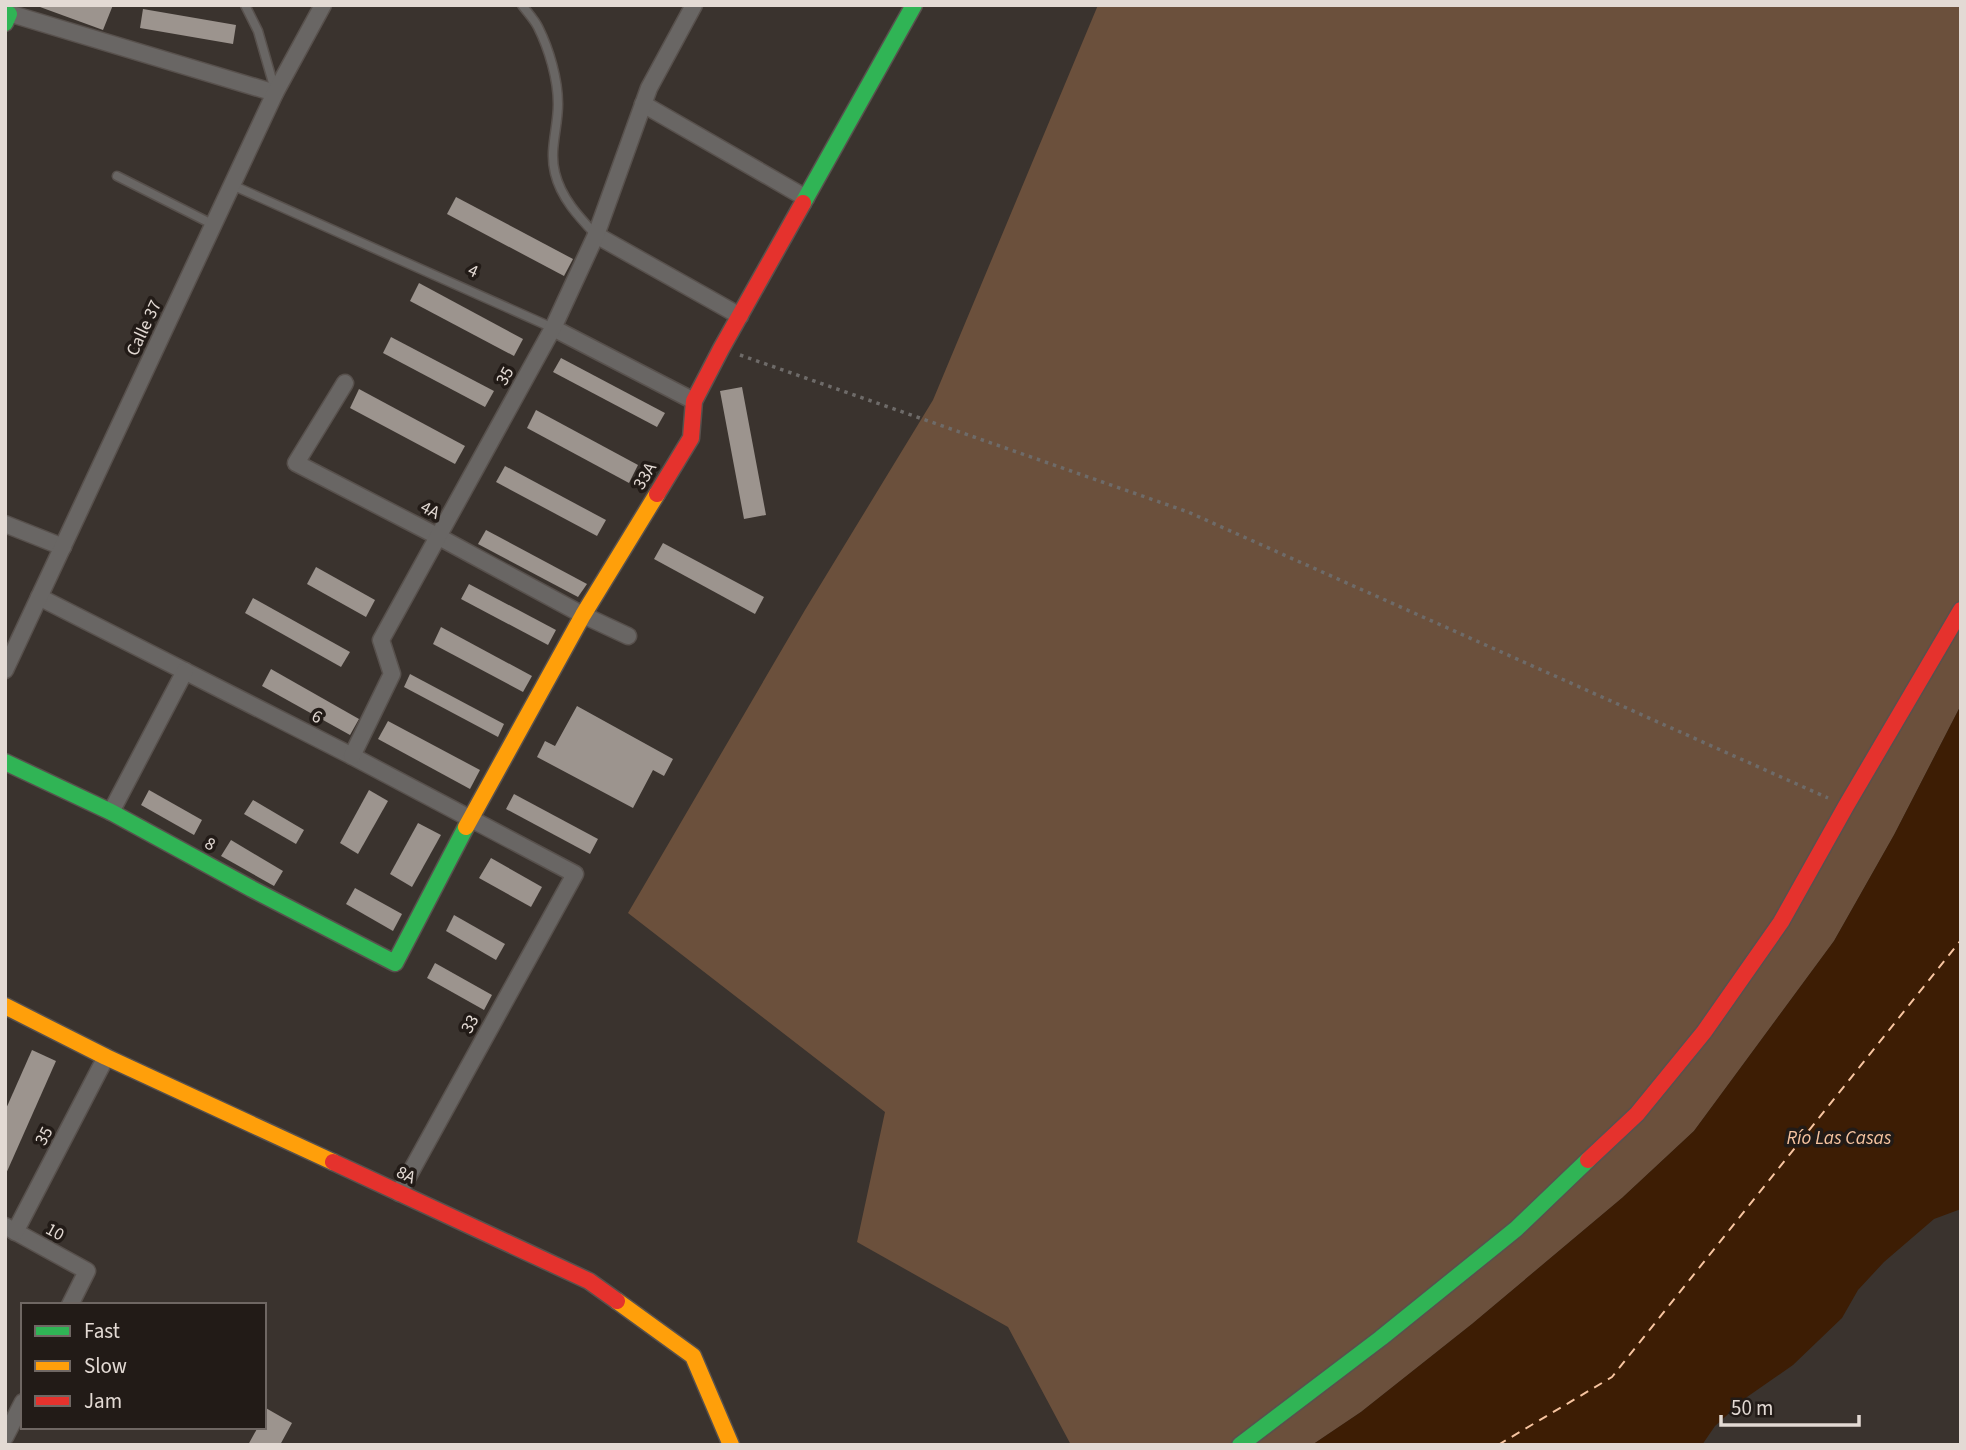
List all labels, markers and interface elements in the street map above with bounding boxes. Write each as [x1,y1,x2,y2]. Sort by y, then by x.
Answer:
street label: 4 [464,258,482,284]
street label: Calle 37 [120,296,168,360]
street label: 35 [490,362,520,390]
street label: 33A [627,458,663,494]
street label: 4A [416,495,444,525]
street label: 6 [307,704,327,730]
street label: 8 [200,831,220,857]
street label: 33 [455,1010,485,1038]
street label: 35 [29,1122,59,1150]
water label: Río Las Casas [1787,1125,1892,1152]
street label: 8A [392,1160,420,1190]
street label: 10 [41,1217,69,1247]
legend [21,1303,266,1429]
text: Fast [84,1316,120,1346]
text: Slow [84,1351,127,1381]
scale bar [1721,1384,1859,1428]
text: Jam [84,1386,122,1416]
text: 50 m [1731,1393,1773,1423]

